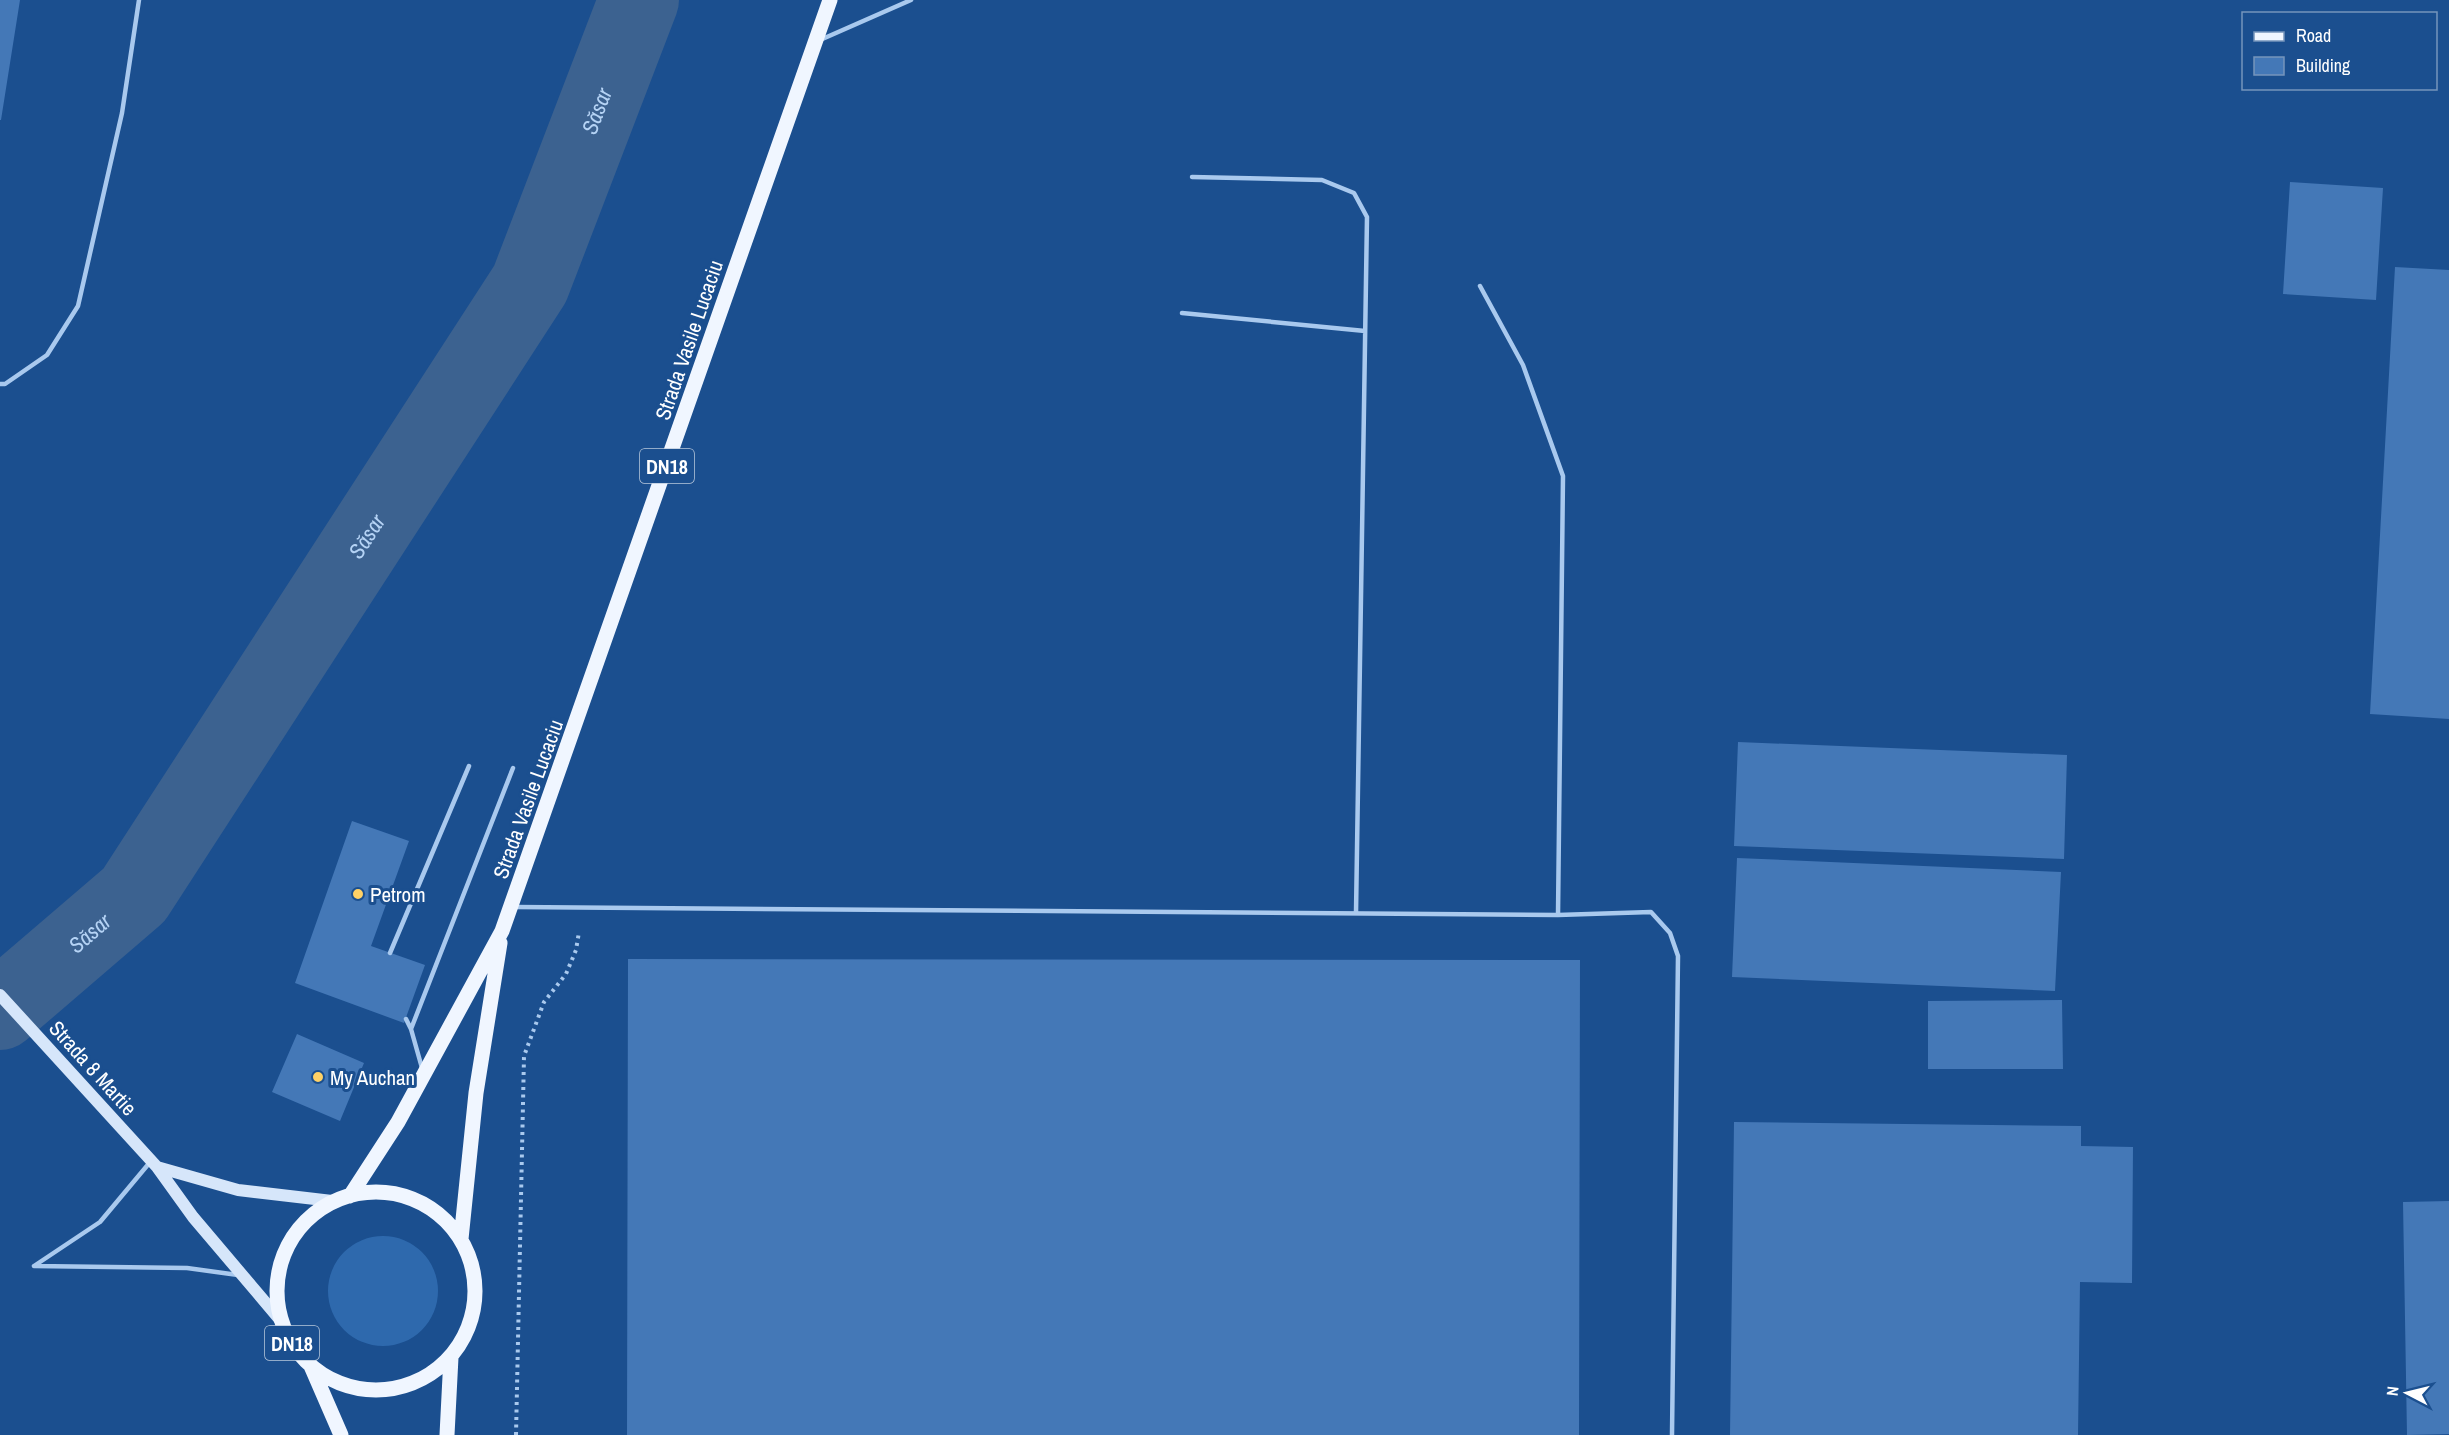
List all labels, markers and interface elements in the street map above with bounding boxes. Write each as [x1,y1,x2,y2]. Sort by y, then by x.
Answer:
legend [2242,12,2437,90]
text: Road [2296,23,2331,48]
text: Building [2296,53,2351,78]
water label: Săsar [574,83,619,138]
street label: Strada Vasile Lucaciu [648,256,730,424]
road number: DN18 [640,449,694,483]
water label: Săsar [341,508,392,564]
street label: Strada Vasile Lucaciu [486,715,570,883]
place label: Petrom [370,880,426,909]
marker: Petrom [351,887,365,901]
water label: Săsar [62,906,118,960]
street label: Strada 8 Martie [43,1014,143,1122]
place label: My Auchan [330,1063,415,1092]
marker: My Auchan [311,1070,325,1084]
road number: DN18 [265,1326,319,1360]
north arrow [2377,1363,2437,1423]
text: N [2381,1385,2404,1397]

